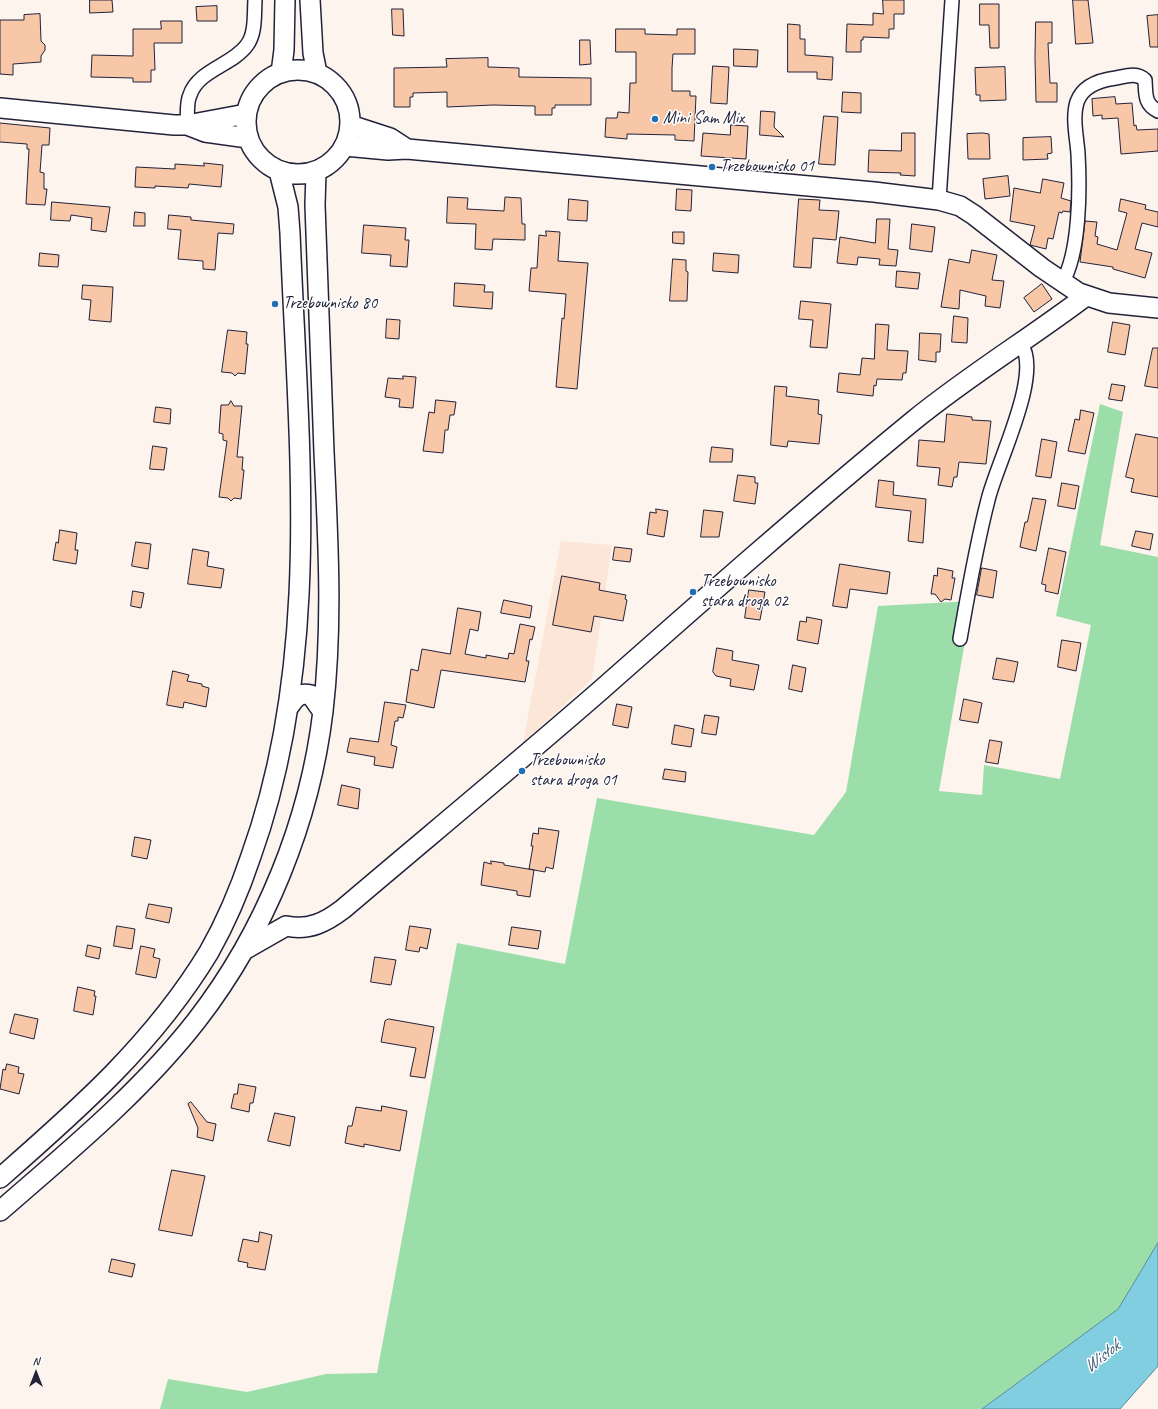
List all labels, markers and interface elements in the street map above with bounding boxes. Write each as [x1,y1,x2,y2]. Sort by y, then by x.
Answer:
place label: Mini Sam Mix [663,109,744,129]
marker: Mini Sam Mix [650,114,660,124]
place label: Trzebownisko 01 [720,157,814,177]
marker: Trzebownisko 01 [707,162,717,172]
place label: Trzebownisko 80 [283,294,377,314]
marker: Trzebownisko 80 [270,299,280,309]
place label: Trzebownisko stara droga 02 [701,572,788,612]
marker: Trzebownisko stara droga 02 [688,587,698,597]
place label: Trzebownisko stara droga 01 [530,751,617,791]
marker: Trzebownisko stara droga 01 [517,766,527,776]
water label: Wisłok [1080,1336,1124,1378]
north arrow [16,1353,56,1393]
text: N [33,1354,39,1368]

